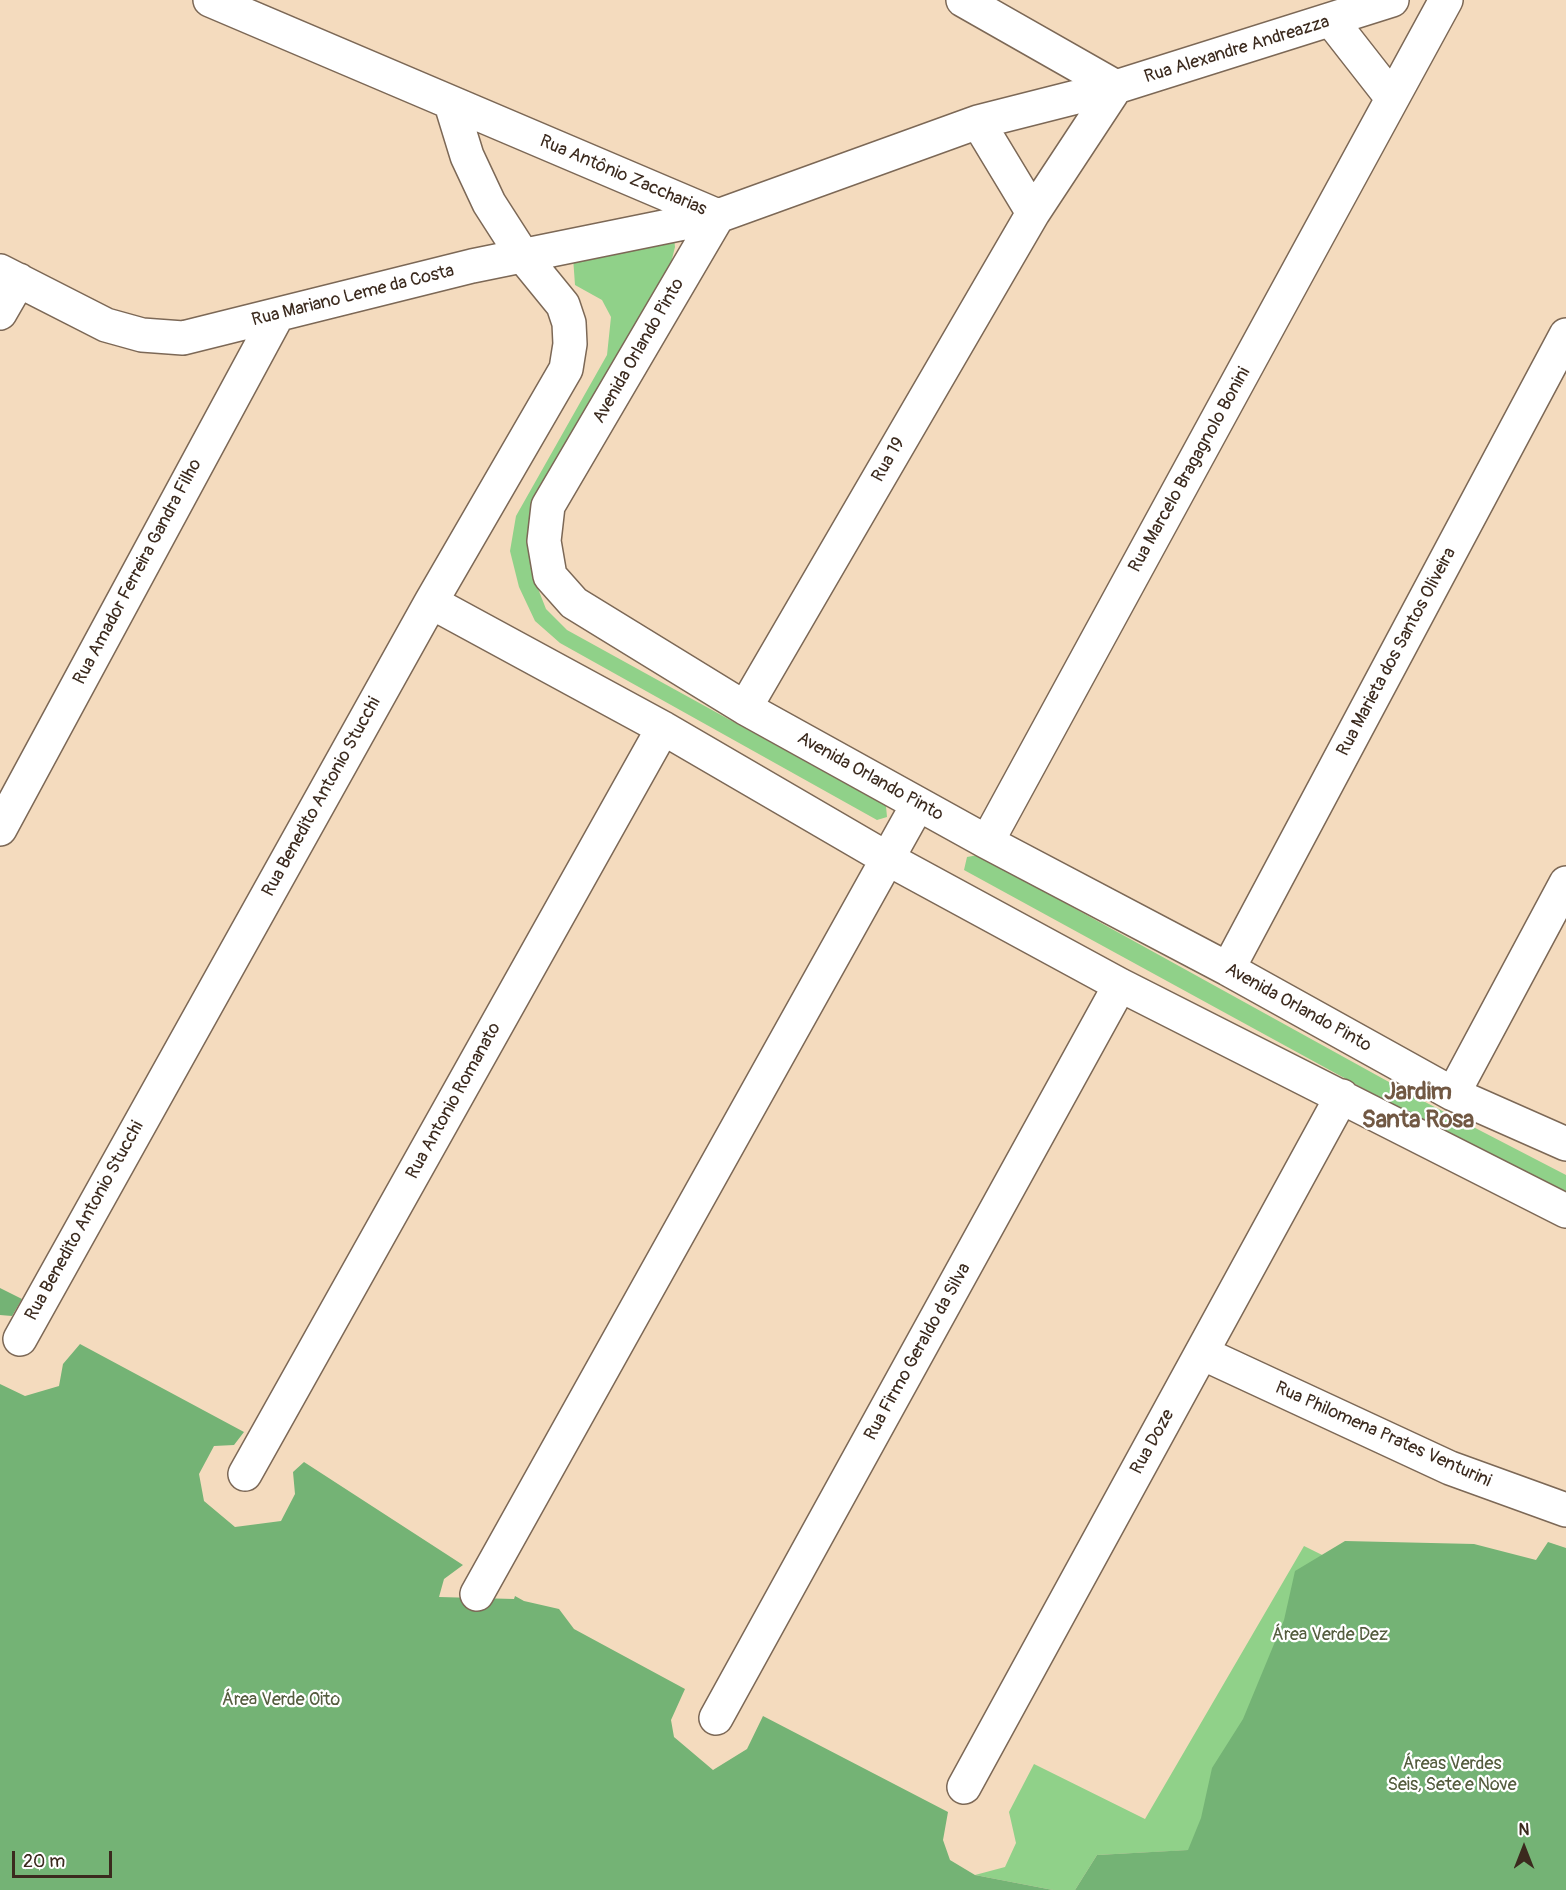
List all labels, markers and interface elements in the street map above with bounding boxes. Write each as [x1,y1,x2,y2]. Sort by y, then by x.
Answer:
street label: Rua Alexandre Andreazza [1142,12,1332,88]
street label: Rua Antônio Zaccharias [536,131,710,221]
street label: Rua Mariano Leme da Costa [250,260,456,332]
street label: Avenida Orlando Pinto [589,275,689,427]
street label: Rua Marcelo Bragagnolo Bonini [1125,364,1255,576]
street label: Rua 19 [868,434,910,486]
street label: Rua Amador Ferreira Gandra Filho [69,456,207,688]
street label: Rua Marieta dos Santos Oliveira [1333,544,1461,760]
street label: Rua Benedito Antonio Stucchi [258,694,386,900]
street label: Avenida Orlando Pinto [793,728,947,826]
street label: Avenida Orlando Pinto [1221,959,1375,1057]
street label: Rua Antonio Romanato [402,1019,506,1183]
district label: Jardim Santa Rosa [1362,1079,1474,1135]
street label: Rua Benedito Antonio Stucchi [21,1118,149,1324]
street label: Rua Firmo Geraldo da Silva [860,1260,976,1444]
street label: Rua Philomena Prates Venturini [1272,1377,1494,1493]
street label: Rua Doze [1126,1406,1180,1478]
park label: Área Verde Dez [1272,1624,1388,1646]
park label: Área Verde Oito [222,1689,340,1711]
park label: Áreas Verdes Seis, Sete e Nove [1387,1753,1517,1796]
north arrow [1494,1818,1554,1878]
text: N [1519,1820,1529,1840]
scale bar [15,1839,116,1877]
text: 20 m [23,1850,65,1873]

